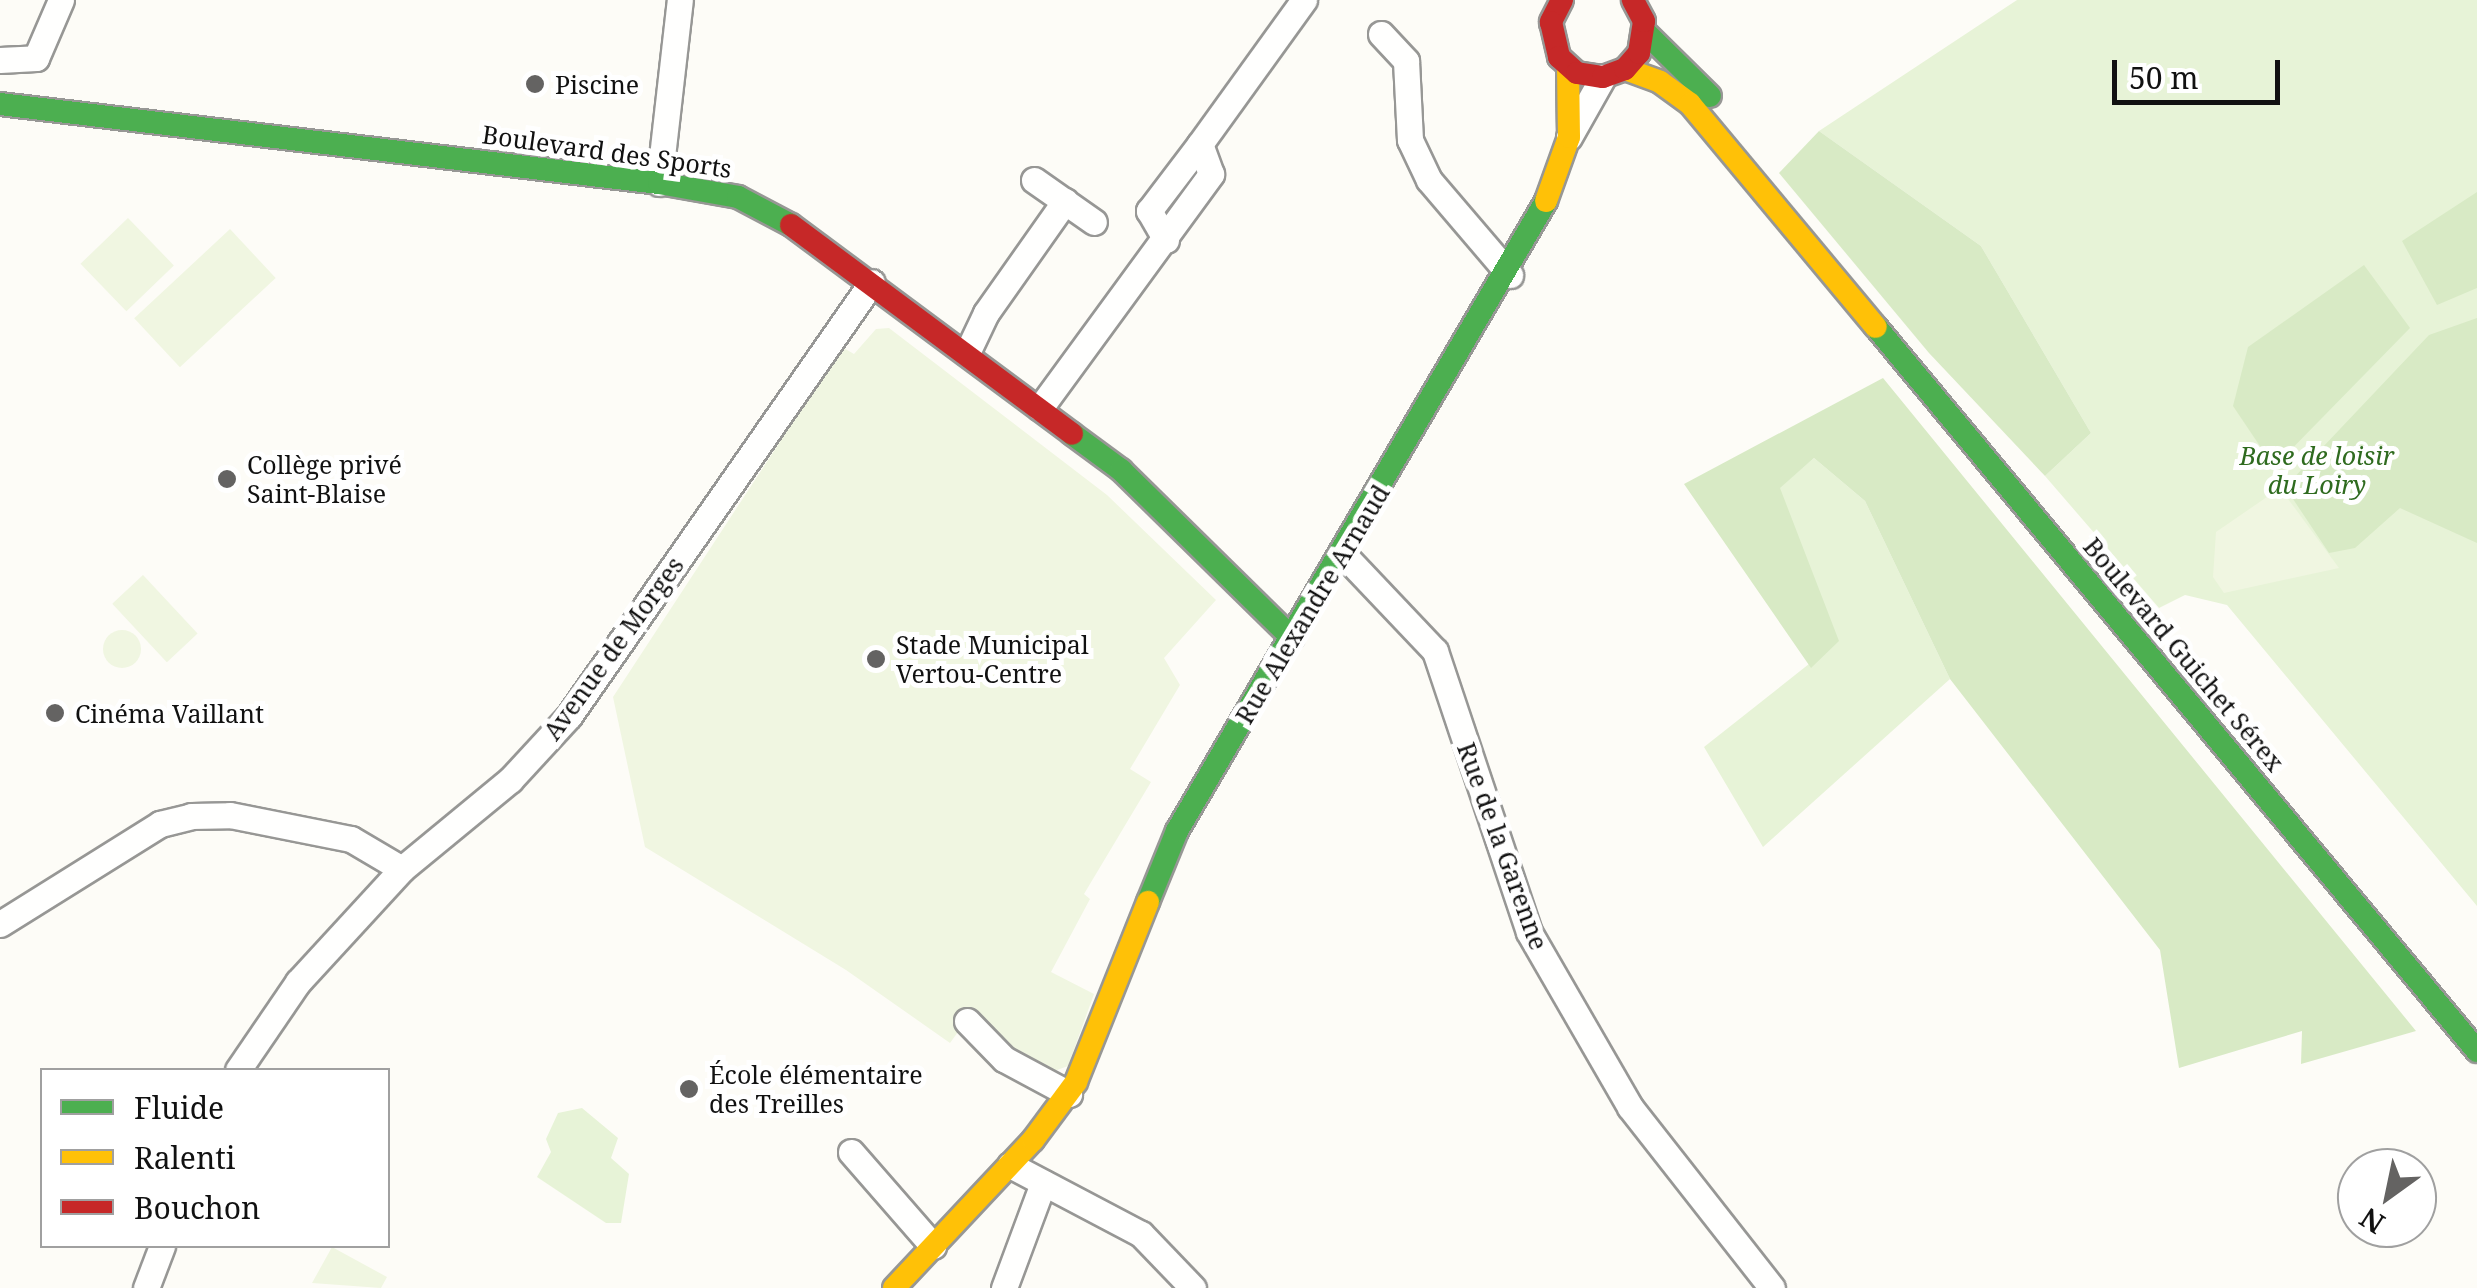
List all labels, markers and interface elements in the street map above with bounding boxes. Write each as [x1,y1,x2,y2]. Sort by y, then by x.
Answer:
scale bar [2117,40,2284,102]
text: 50 m [2129,57,2199,98]
place label: Piscine [555,69,639,99]
marker: Piscine [524,73,546,95]
street label: Boulevard des Sports [480,119,734,183]
park label: Base de loisir du Loiry [2240,441,2394,500]
place label: Collège privé Saint-Blaise [247,450,402,509]
marker: Collège privé Saint-Blaise [216,468,238,490]
street label: Rue Alexandre Arnaud [1229,479,1395,729]
street label: Boulevard Guichet Sérex [2078,531,2290,777]
street label: Avenue de Morges [537,551,689,745]
place label: Stade Municipal Vertou-Centre [896,630,1089,689]
marker: Stade Municipal Vertou-Centre [865,648,887,670]
place label: Cinéma Vaillant [75,698,264,728]
marker: Cinéma Vaillant [44,702,66,724]
street label: Rue de la Garenne [1452,738,1554,954]
place label: École élémentaire des Treilles [709,1060,923,1119]
legend [40,1068,390,1248]
marker: École élémentaire des Treilles [678,1078,700,1100]
text: Fluide [134,1087,224,1128]
text: Ralenti [134,1137,235,1178]
north arrow [2337,1148,2437,1248]
text: Bouchon [134,1187,260,1228]
text: N [2352,1200,2391,1243]

